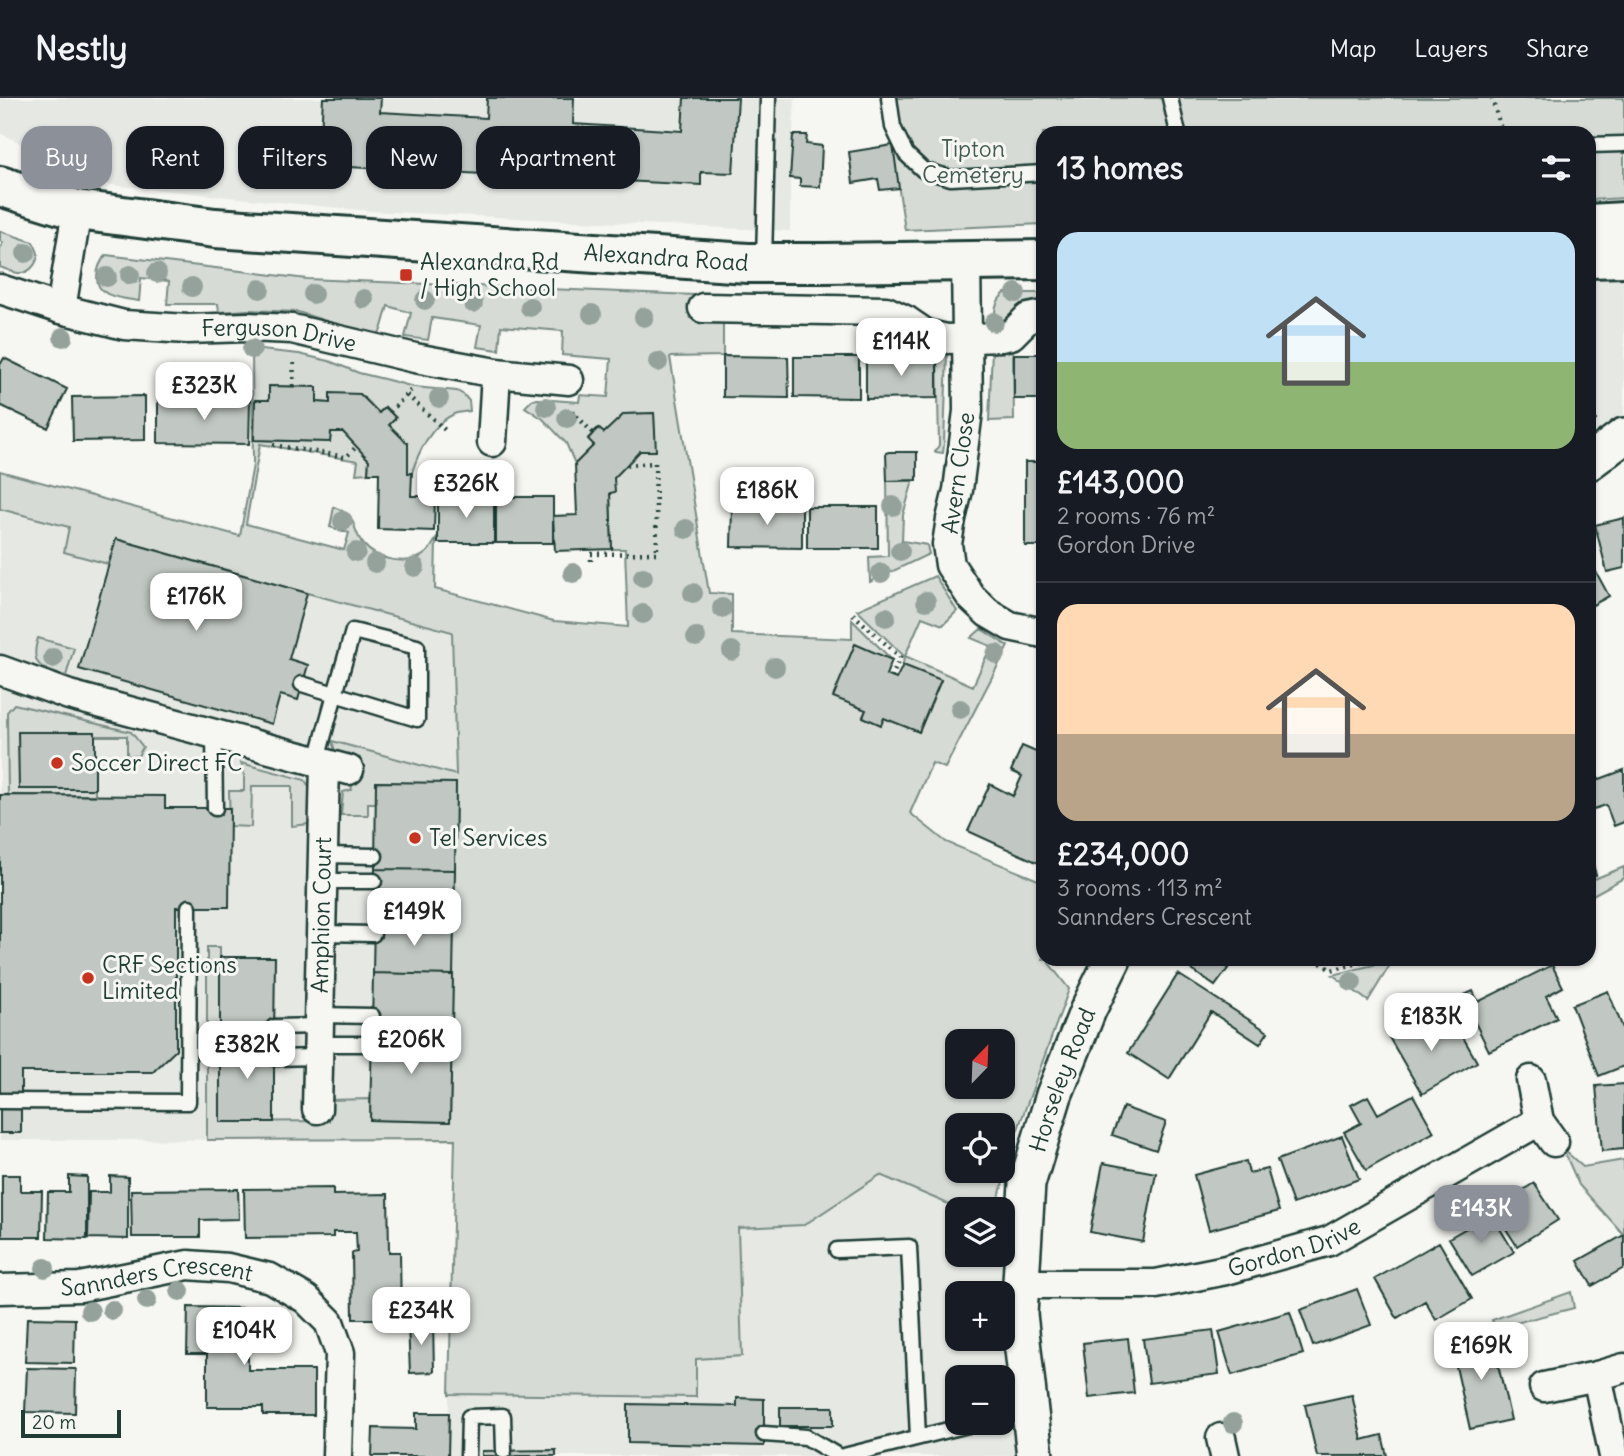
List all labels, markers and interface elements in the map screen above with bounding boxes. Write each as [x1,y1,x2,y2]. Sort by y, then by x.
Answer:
text: Nestly [35,27,128,69]
text: Map [1330,33,1376,63]
text: Layers [1414,33,1488,63]
text: Share [1526,33,1589,63]
chip: Buy [21,126,112,189]
chip: Rent [126,126,224,189]
chip: Filters [238,126,352,189]
chip: New [366,126,462,189]
chip: Apartment [476,126,640,189]
park label: Tipton Cemetery [922,134,1024,189]
text: 13 homes [1057,149,1183,187]
icon: filters [1537,149,1575,187]
street label: Alexandra Road [583,237,750,277]
place label: Alexandra Rd / High School [420,247,559,302]
marker: Alexandra Rd / High School [398,267,414,283]
icon: home [1253,278,1379,404]
street label: Ferguson Drive [201,312,359,358]
pin: £114K [852,318,950,378]
text: £114K [872,326,930,355]
pin: £323K [155,362,253,422]
text: £323K [171,370,237,399]
street label: Avern Close [935,410,980,536]
pin: £326K [417,460,515,520]
text: £143,000 [1057,463,1185,501]
text: £326K [433,468,499,497]
pin: £186K [718,468,816,527]
text: £186K [736,475,798,504]
text: 2 rooms · 76 m² [1057,501,1215,530]
text: Gordon Drive [1057,530,1195,559]
pin: £176K [147,574,245,633]
text: £176K [166,581,226,610]
icon: home [1253,650,1379,776]
place label: Soccer Direct FC [71,748,242,777]
marker: Soccer Direct FC [49,755,65,771]
place label: Tel Services [429,823,547,852]
marker: Tel Services [407,830,423,846]
text: £234,000 [1057,835,1189,873]
street label: Amphion Court [305,836,337,994]
text: 3 rooms · 113 m² [1057,873,1223,902]
pin: £149K [365,888,463,948]
text: £149K [383,896,445,925]
text: Sannders Crescent [1057,902,1252,931]
place label: CRF Sections Limited [102,950,237,1005]
marker: CRF Sections Limited [80,970,96,986]
pin: £183K [1382,993,1480,1053]
text: £183K [1400,1001,1462,1030]
street label: Horseley Road [1023,1003,1101,1156]
pin: £206K [362,1016,460,1076]
pin: £382K [198,1021,296,1081]
text: £206K [377,1024,445,1053]
text: £382K [214,1029,280,1058]
north arrow [945,1029,1015,1099]
map controls [945,1029,1015,1435]
button: locate [945,1113,1015,1183]
pin: £143K [1432,1186,1530,1245]
text: £143K [1450,1193,1512,1222]
button: layers [945,1197,1015,1267]
street label: Gordon Drive [1224,1211,1365,1283]
street label: Sannders Crescent [60,1250,256,1301]
button: + [945,1281,1015,1351]
pin: £234K [372,1288,470,1347]
text: £234K [388,1295,454,1324]
pin: £104K [195,1308,293,1367]
text: £104K [212,1315,276,1344]
pin: £169K [1432,1322,1530,1382]
text: £169K [1450,1330,1512,1359]
button: − [945,1365,1015,1435]
scale bar [21,1407,121,1439]
text: 20 m [32,1410,76,1434]

